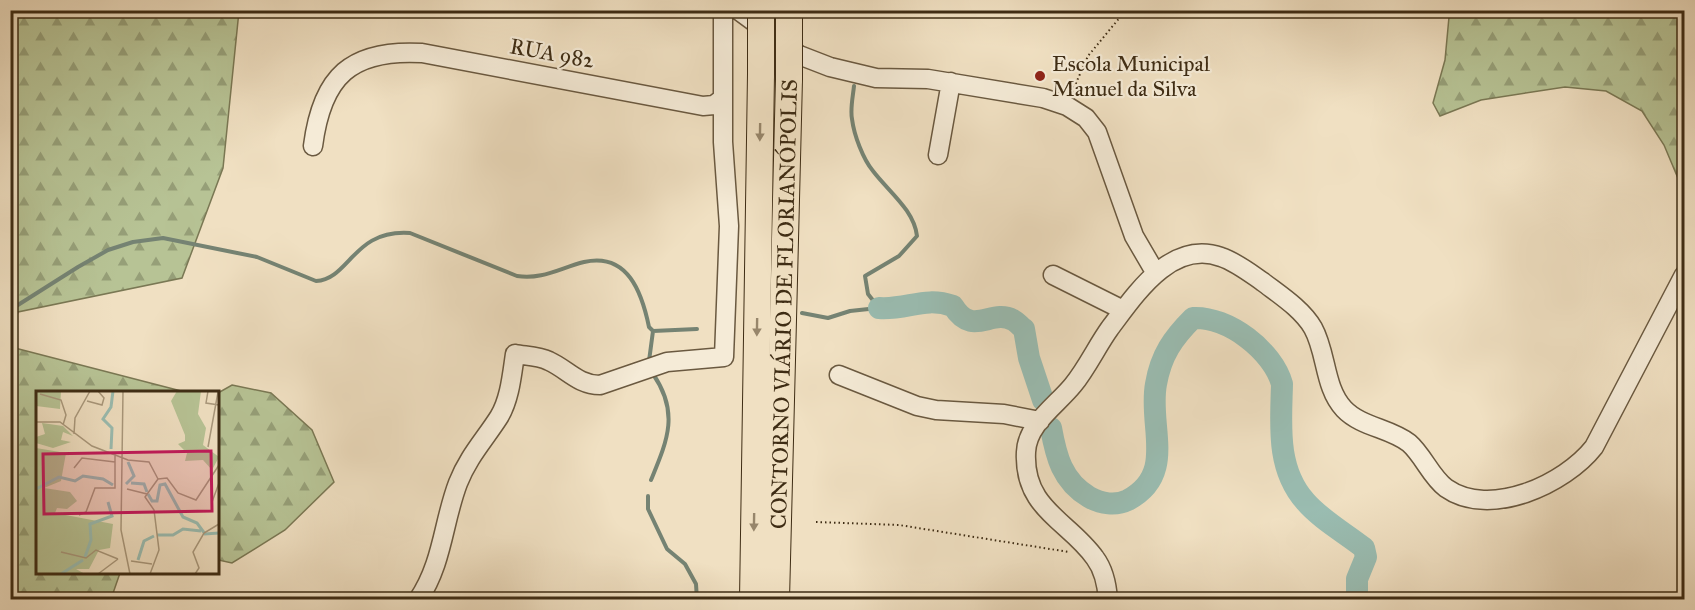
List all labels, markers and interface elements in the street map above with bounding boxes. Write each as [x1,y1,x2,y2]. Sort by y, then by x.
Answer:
street label: RUA 982 [508,32,596,74]
place label: Escola Municipal Manuel da Silva [1052,50,1210,102]
marker: Escola Municipal Manuel da Silva [1033,69,1047,83]
street label: CONTORNO VIÁRIO DE FLORIANÓPOLIS [764,79,802,529]
one-way arrow [755,123,765,142]
one-way arrow [752,318,762,337]
inset map [36,391,219,574]
one-way arrow [749,513,759,532]

